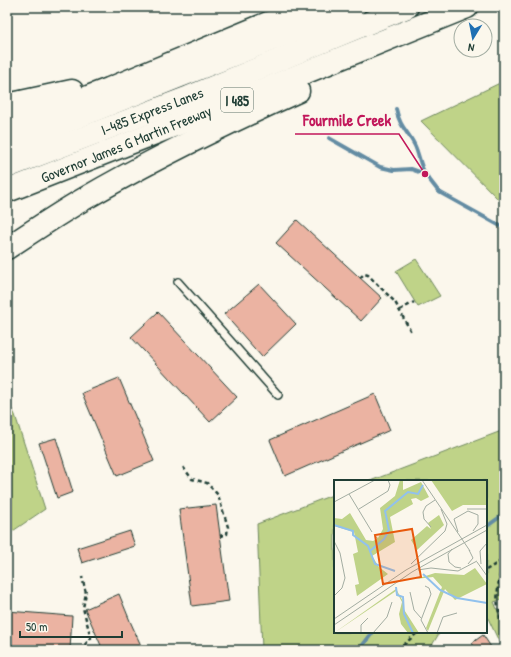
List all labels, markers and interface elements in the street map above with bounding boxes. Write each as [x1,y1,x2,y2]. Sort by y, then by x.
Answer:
north arrow [453,18,493,58]
text: N [467,40,475,55]
street label: I-485 Express Lanes [98,82,206,140]
road number: I 485 [221,88,253,112]
street label: Governor James G Martin Freeway [38,100,214,188]
callout: Fourmile Creek [295,106,399,134]
text: Fourmile Creek [302,109,391,131]
inset map [334,480,487,633]
scale bar [20,613,122,639]
text: 50 m [26,618,47,635]

